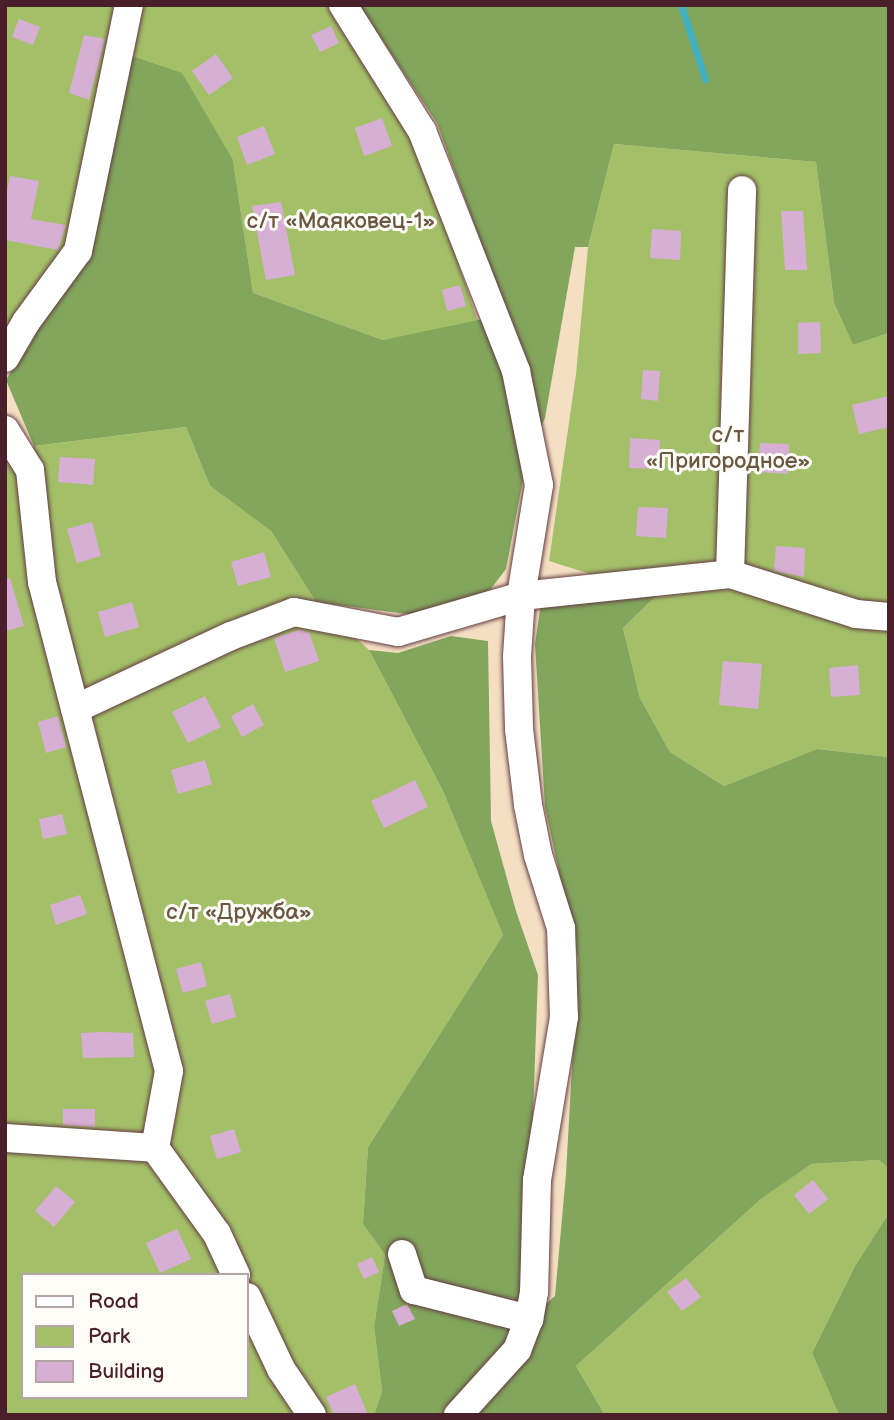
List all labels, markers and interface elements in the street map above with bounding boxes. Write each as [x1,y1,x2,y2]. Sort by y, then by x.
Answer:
park label: с/т «Маяковец-1» [247,207,435,235]
park label: с/т «Пригородное» [646,421,810,475]
park label: с/т «Дружба» [166,898,312,926]
legend [21,1273,248,1399]
text: Road [88,1289,139,1314]
text: Park [88,1324,130,1349]
text: Building [88,1359,164,1384]

